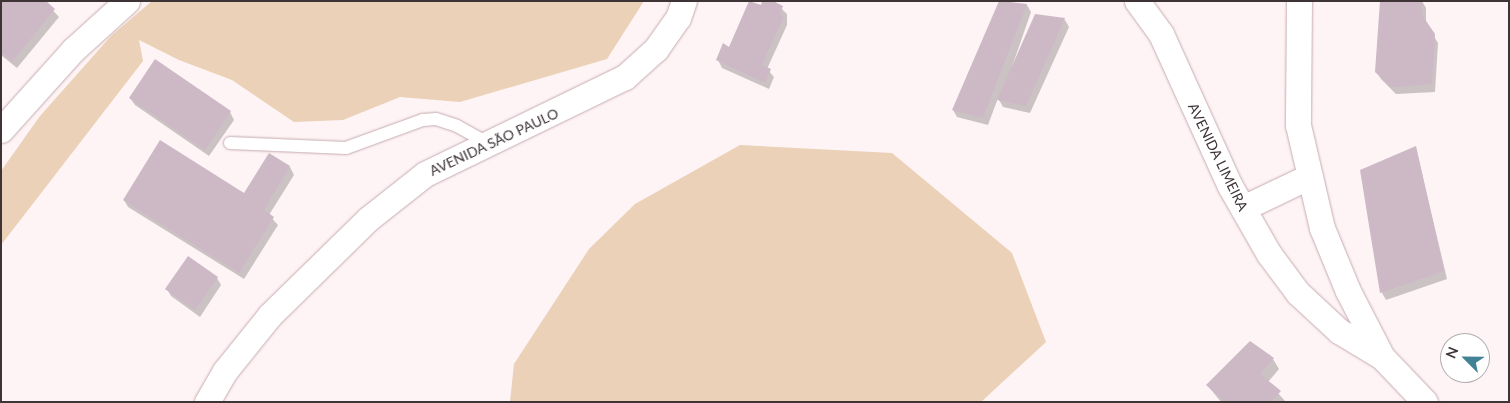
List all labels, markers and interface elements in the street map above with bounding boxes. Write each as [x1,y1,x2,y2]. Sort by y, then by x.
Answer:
street label: AVENIDA LIMEIRA [1184,100,1252,214]
street label: AVENIDA SÃO PAULO [427,105,561,179]
north arrow [1440,333,1490,383]
text: N [1442,344,1462,361]

